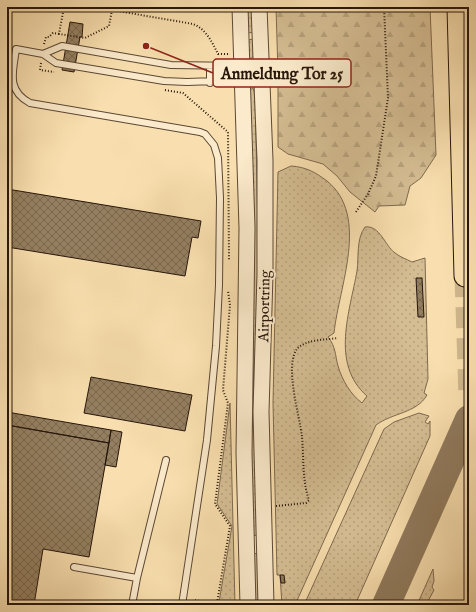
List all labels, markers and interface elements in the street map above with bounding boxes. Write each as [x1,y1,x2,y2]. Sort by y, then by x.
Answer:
callout: Anmeldung Tor 25 [213,59,351,87]
text: Anmeldung Tor 25 [220,65,343,85]
street label: Airportring [254,269,275,343]

